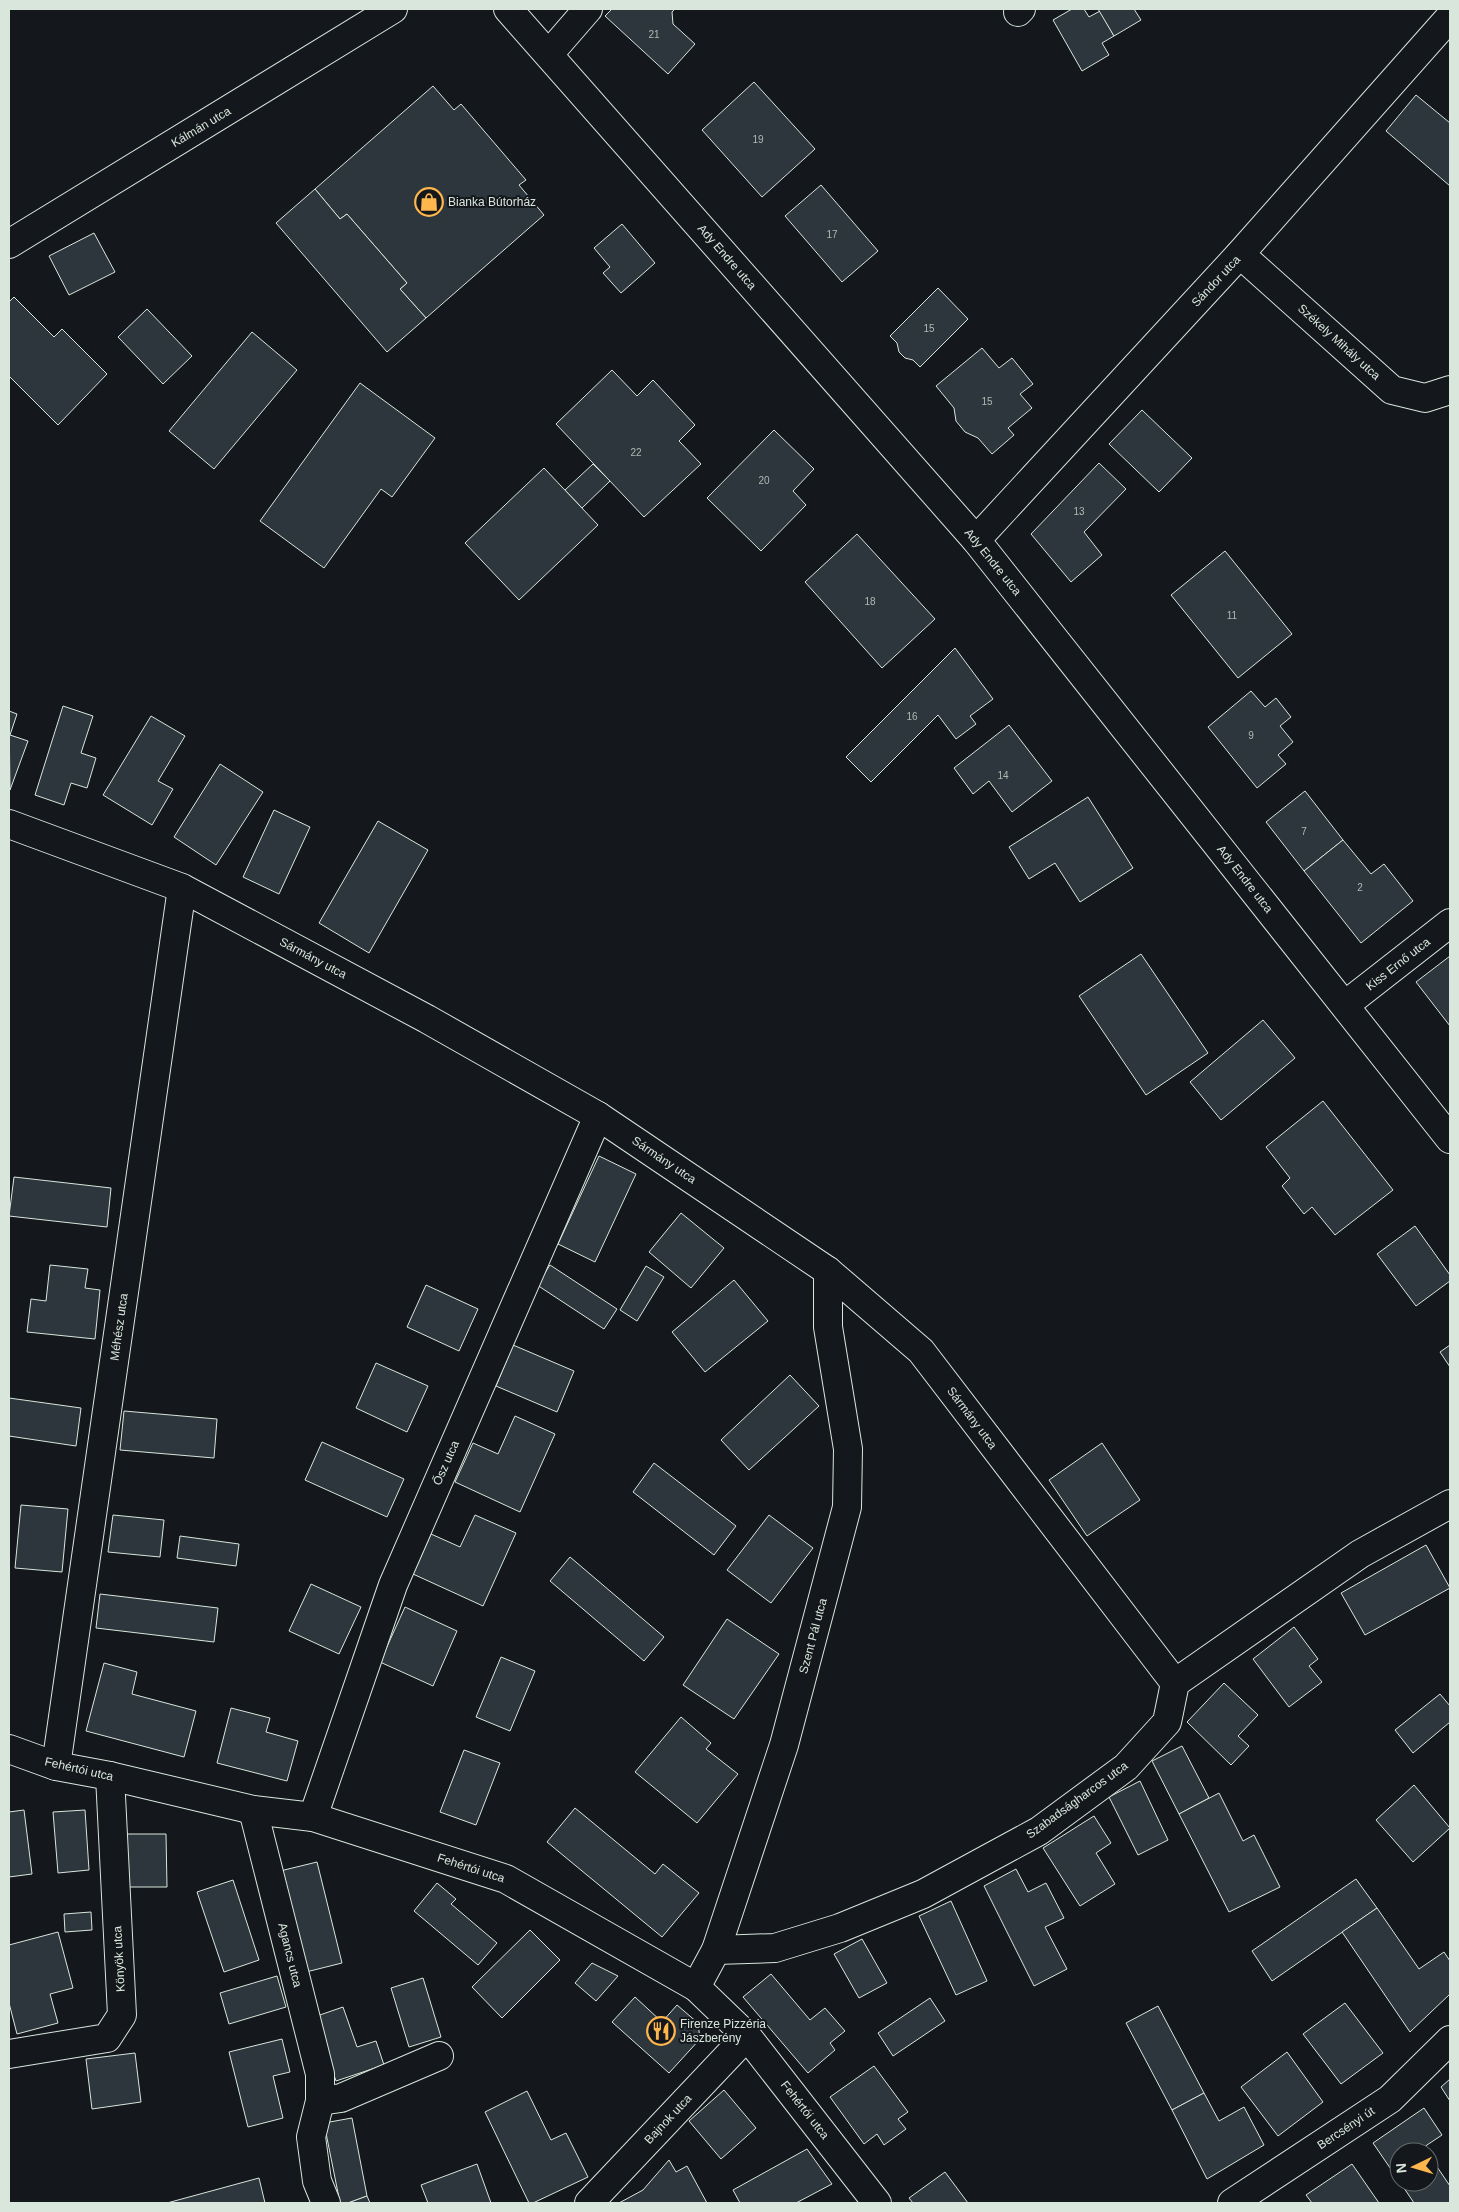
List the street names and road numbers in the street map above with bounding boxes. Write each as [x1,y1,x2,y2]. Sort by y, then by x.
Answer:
street label: Kálmán utca [169,104,233,150]
street label: Ady Endre utca [695,221,759,293]
street label: Sándor utca [1189,252,1243,309]
street label: Székely Mihály utca [1295,301,1383,383]
street label: Ady Endre utca [962,526,1024,599]
street label: Ady Endre utca [1214,842,1276,916]
street label: Sármány utca [277,934,349,982]
street label: Kiss Ernő utca [1363,934,1433,993]
street label: Sármány utca [629,1133,699,1187]
street label: Méhész utca [107,1292,131,1362]
street label: Sármány utca [944,1384,1000,1452]
street label: Ősz utca [429,1438,462,1487]
street label: Szent Pál utca [796,1597,830,1675]
street label: Fehértói utca [43,1754,115,1784]
street label: Szabadságharcos utca [1023,1758,1131,1842]
street label: Fehértói utca [436,1851,507,1886]
street label: Agancs utca [275,1921,305,1989]
street label: Könyök utca [110,1925,128,1992]
street label: Fehértói utca [778,2078,832,2142]
street label: Bajnok utca [641,2091,695,2147]
street label: Bercsényi út [1315,2103,1378,2152]

